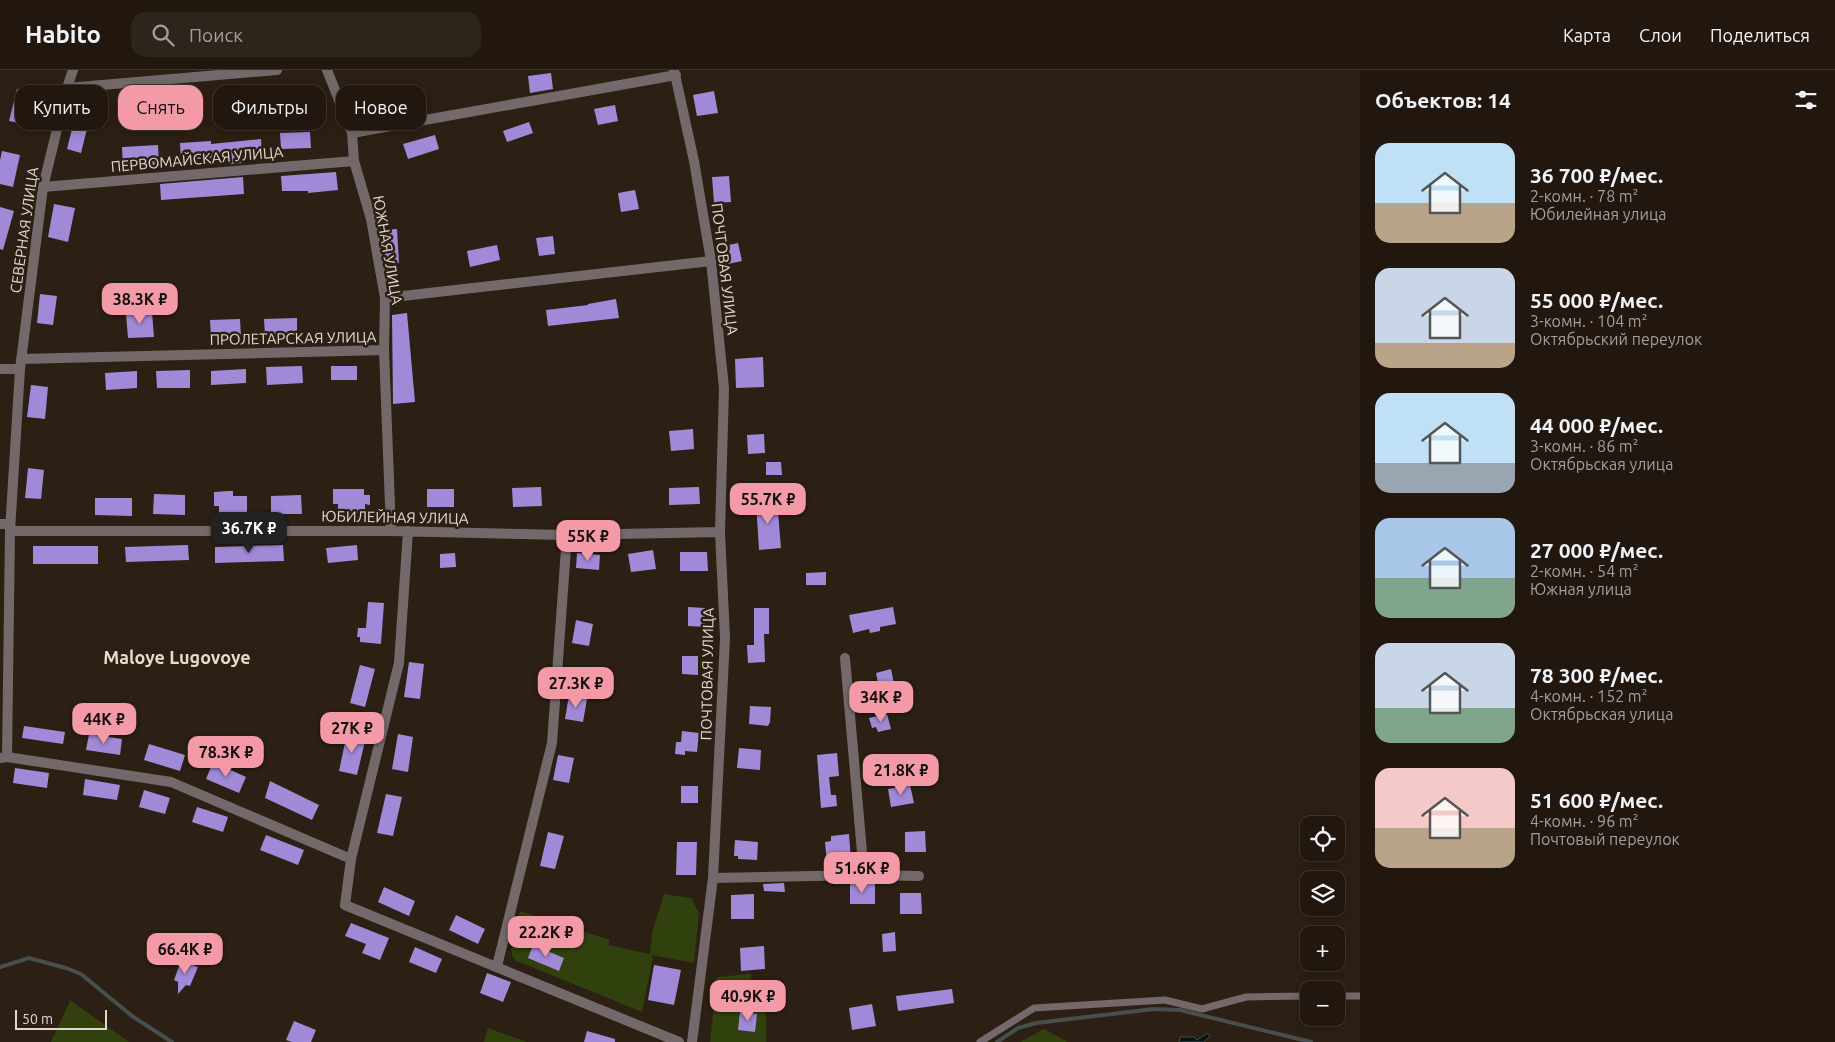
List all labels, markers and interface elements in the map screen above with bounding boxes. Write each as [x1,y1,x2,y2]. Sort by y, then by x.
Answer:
search box [131,12,481,57]
text: Habito [25,21,101,48]
icon: search [149,21,177,49]
text: Поиск [189,24,243,46]
text: Карта [1563,25,1611,45]
text: Слои [1639,25,1682,45]
text: Поделиться [1710,25,1810,45]
chip: Купить [15,85,108,130]
chip: Снять [118,85,203,130]
chip: Фильтры [213,85,326,130]
chip: Новое [336,85,426,130]
icon: filters [1792,86,1820,114]
text: Объектов: 14 [1375,88,1511,112]
street label: ПЕРВОМАЙСКАЯ УЛИЦА [110,143,284,175]
icon: home [1415,163,1475,223]
text: 36 700 ₽/мес. [1530,163,1663,187]
street label: СЕВЕРНАЯ УЛИЦА [7,166,41,294]
text: 2-комн. · 78 m² [1530,187,1638,205]
street label: ЮЖНАЯ УЛИЦА [370,194,406,306]
street label: ПОЧТОВАЯ УЛИЦА [708,202,742,336]
text: Юбилейная улица [1530,205,1666,223]
pin: 38.3K ₽ [94,282,186,325]
icon: home [1415,288,1475,348]
text: 55 000 ₽/мес. [1530,288,1663,312]
text: 38.3K ₽ [113,290,167,308]
text: 3-комн. · 104 m² [1530,312,1647,330]
street label: ПРОЛЕТАРСКАЯ УЛИЦА [209,328,377,348]
text: Октябрьский переулок [1530,330,1702,348]
icon: home [1415,413,1475,473]
text: 44 000 ₽/мес. [1530,413,1663,437]
text: 3-комн. · 86 m² [1530,437,1638,455]
text: Октябрьская улица [1530,455,1673,473]
pin: 55.7K ₽ [722,482,814,525]
text: 55.7K ₽ [741,490,795,508]
street label: ЮБИЛЕЙНАЯ УЛИЦА [321,507,469,527]
pin: 36.7K ₽ [203,512,295,554]
text: 36.7K ₽ [222,519,276,537]
pin: 55K ₽ [553,520,623,562]
text: 55K ₽ [567,527,609,545]
icon: home [1415,538,1475,598]
text: 27 000 ₽/мес. [1530,538,1663,562]
text: 2-комн. · 54 m² [1530,562,1638,580]
text: Южная улица [1530,580,1632,598]
street label: ПОЧТОВАЯ УЛИЦА [697,607,717,740]
district label: Maloye Lugovoye [103,647,251,667]
icon: home [1415,663,1475,723]
text: 78 300 ₽/мес. [1530,663,1663,687]
pin: 27.3K ₽ [530,666,622,709]
text: 27.3K ₽ [549,674,603,692]
pin: 34K ₽ [846,680,916,723]
text: 4-комн. · 152 m² [1530,687,1647,705]
text: 34K ₽ [860,688,902,706]
pin: 44K ₽ [69,702,139,745]
text: Октябрьская улица [1530,705,1673,723]
text: 44K ₽ [83,710,125,728]
pin: 27K ₽ [317,712,387,754]
text: 27K ₽ [331,719,373,737]
pin: 78.3K ₽ [180,736,272,778]
text: 78.3K ₽ [199,743,253,761]
pin: 21.8K ₽ [855,754,947,796]
text: 21.8K ₽ [874,761,928,779]
icon: home [1415,788,1475,848]
text: 51 600 ₽/мес. [1530,788,1663,812]
text: 4-комн. · 96 m² [1530,812,1638,830]
map controls [1300,816,1345,1026]
button: locate [1300,816,1345,861]
text: Почтовый переулок [1530,830,1680,848]
pin: 51.6K ₽ [816,852,908,894]
text: 51.6K ₽ [835,859,889,877]
button: layers [1300,871,1345,916]
pin: 22.2K ₽ [500,916,592,958]
text: 22.2K ₽ [519,923,573,941]
button: + [1300,926,1345,971]
pin: 66.4K ₽ [139,932,231,975]
text: 66.4K ₽ [158,940,212,958]
pin: 40.9K ₽ [702,980,794,1022]
button: − [1300,981,1345,1026]
text: 40.9K ₽ [721,987,775,1005]
scale bar [15,1007,108,1030]
text: 50 m [22,1011,53,1027]

